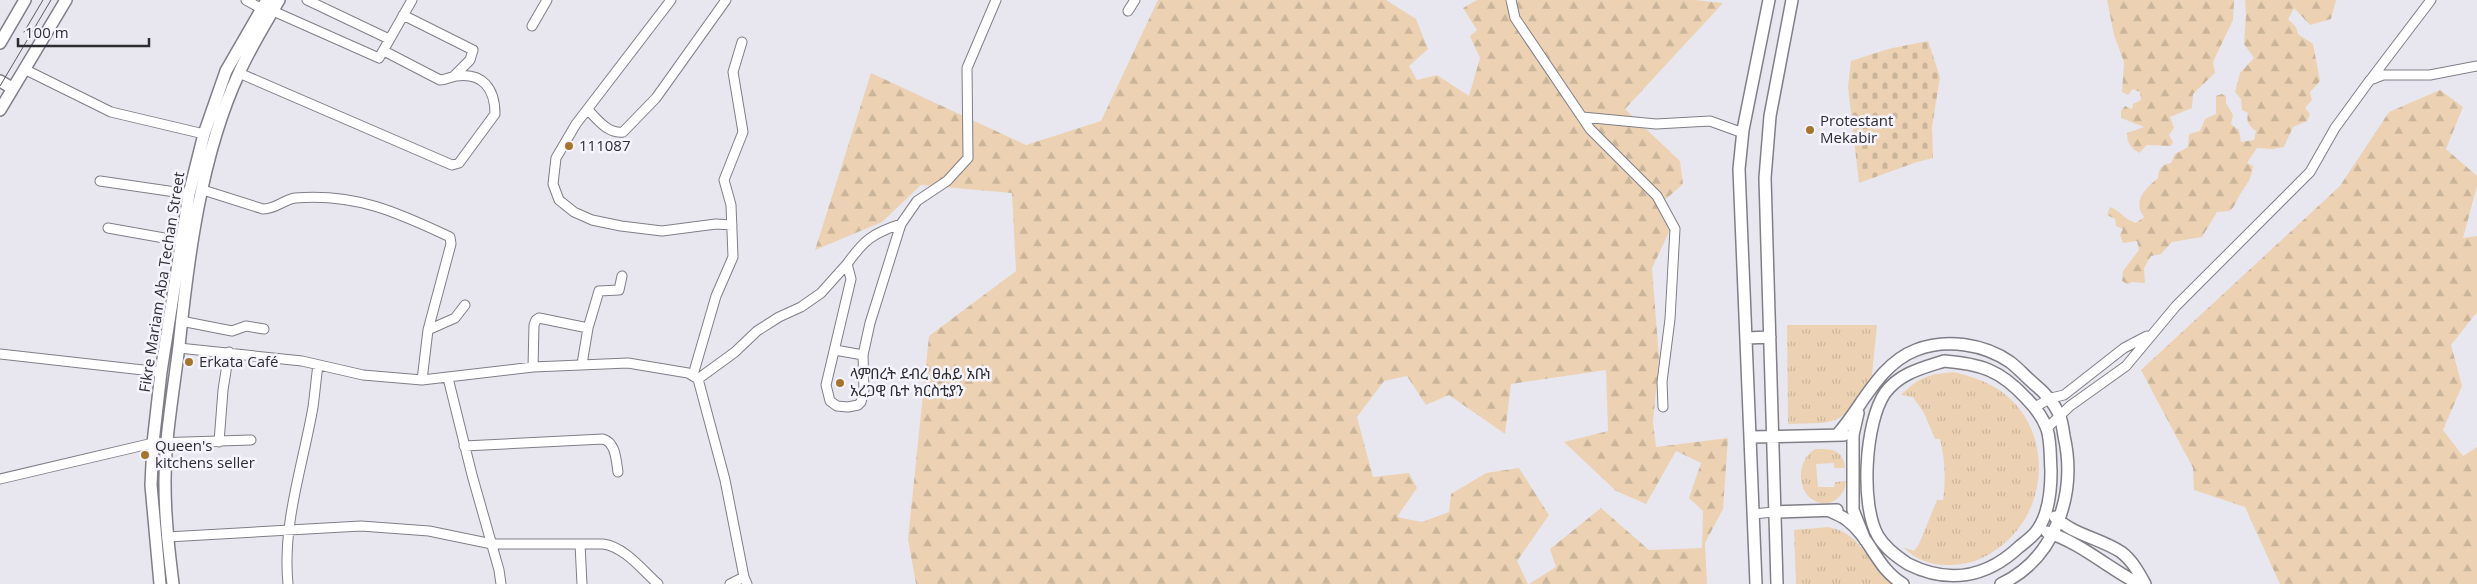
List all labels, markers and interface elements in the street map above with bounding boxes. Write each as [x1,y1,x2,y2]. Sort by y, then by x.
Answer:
scale bar [18,15,149,47]
text: 100 m [25,22,69,42]
place label: Protestant Mekabir [1820,110,1893,147]
marker: Protestant Mekabir [1804,124,1816,136]
place label: 111087 [579,135,630,155]
marker: 111087 [563,140,575,152]
street label: Fikre Mariam Aba Techan Street [134,170,188,394]
place label: Erkata Café [199,351,279,371]
marker: Erkata Café [183,356,195,368]
place label: ላምበረት ደብረ ፀሐይ አቡነ አረጋዊ ቤተ ክርስቲያን [850,363,991,400]
marker: ላምበረት ደብረ ፀሐይ አቡነ አረጋዊ ቤተ ክርስቲያን [834,377,846,389]
place label: Queen's kitchens seller [155,435,255,472]
marker: Queen's kitchens seller [139,449,151,461]

